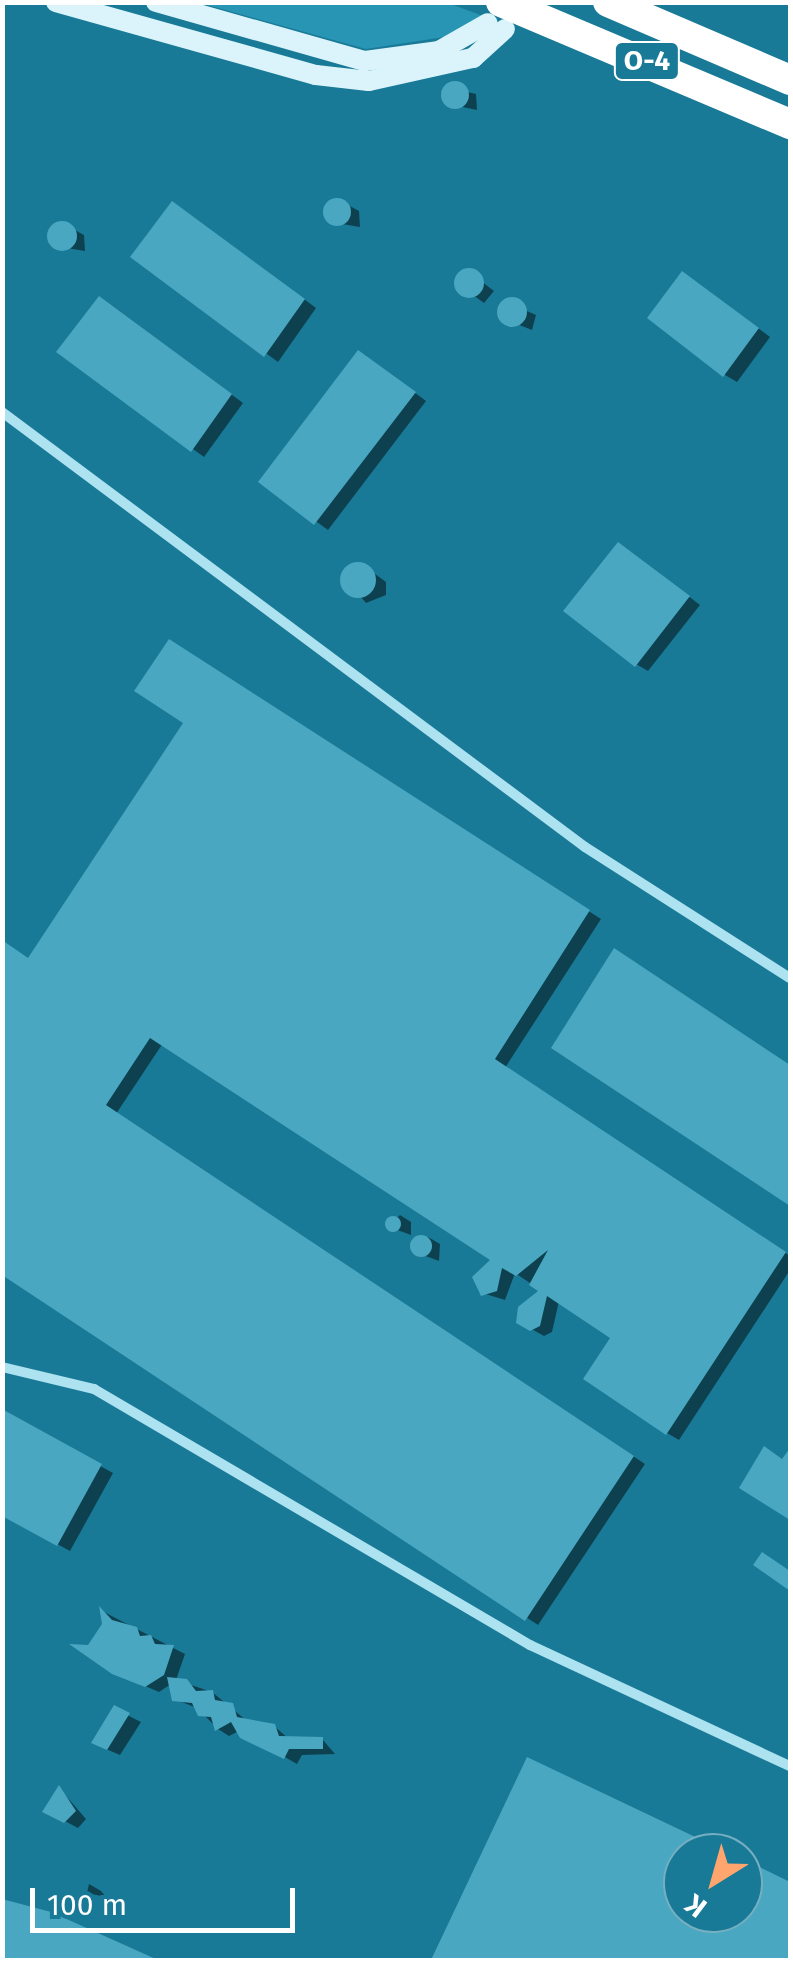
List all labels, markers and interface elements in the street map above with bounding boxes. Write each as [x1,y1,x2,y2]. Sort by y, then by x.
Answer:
road number: O-4 [612,38,682,84]
north arrow [663,1833,763,1933]
scale bar [35,1868,300,1930]
text: 100 m [47,1887,127,1923]
text: K [679,1887,713,1924]

